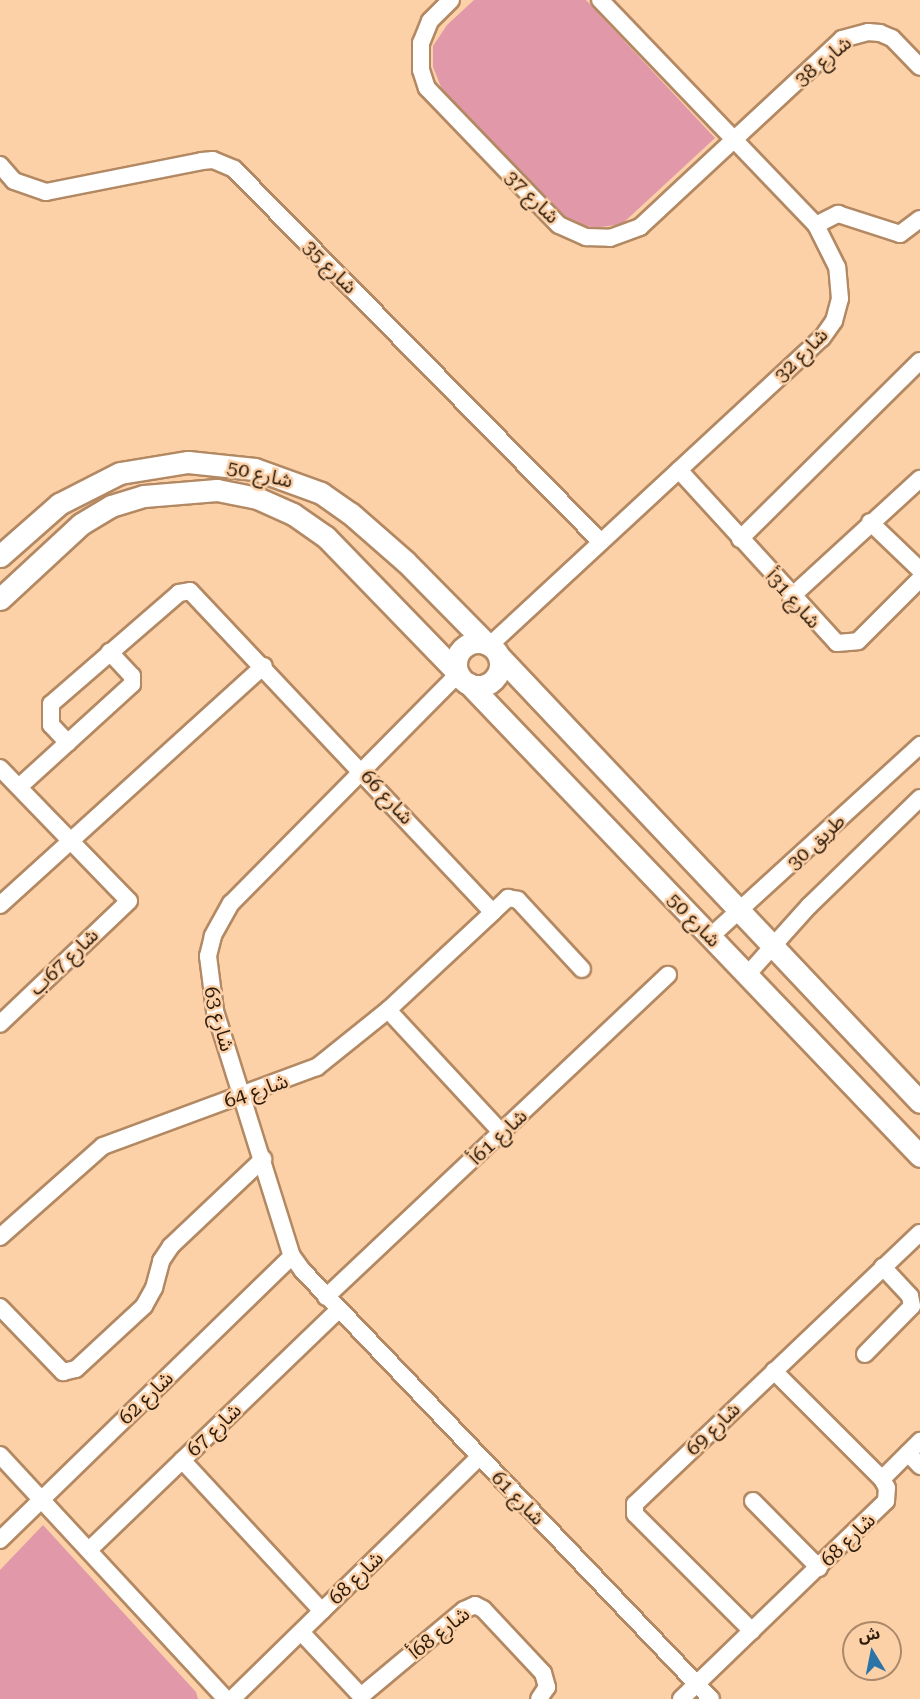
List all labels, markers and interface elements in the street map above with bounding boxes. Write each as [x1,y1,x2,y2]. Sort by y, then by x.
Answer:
street label: شارع 38 [790,31,856,91]
street label: شارع 37 [500,165,564,229]
street label: شارع 35 [298,235,362,299]
street label: شارع 32 [769,323,833,387]
street label: شارع 50 [225,455,295,493]
street label: شارع 31أ [760,565,826,633]
street label: شارع 66 [356,765,418,829]
street label: طريق 30 [782,809,850,875]
street label: شارع 50 [662,888,726,952]
street label: شارع 67ب [25,923,103,1001]
street label: شارع 63 [199,984,239,1054]
street label: شارع 64 [221,1069,291,1113]
street label: شارع 61أ [464,1104,532,1170]
street label: شارع 62 [114,1366,178,1430]
street label: شارع 69 [681,1397,745,1461]
street label: شارع 67 [182,1398,246,1462]
street label: شارع 61 [486,1466,550,1530]
street label: شارع 68 [816,1508,880,1572]
street label: شارع 68 [324,1546,388,1610]
street label: شارع 68أ [404,1602,474,1664]
north arrow [842,1621,902,1681]
text: ش [857,1623,882,1646]

